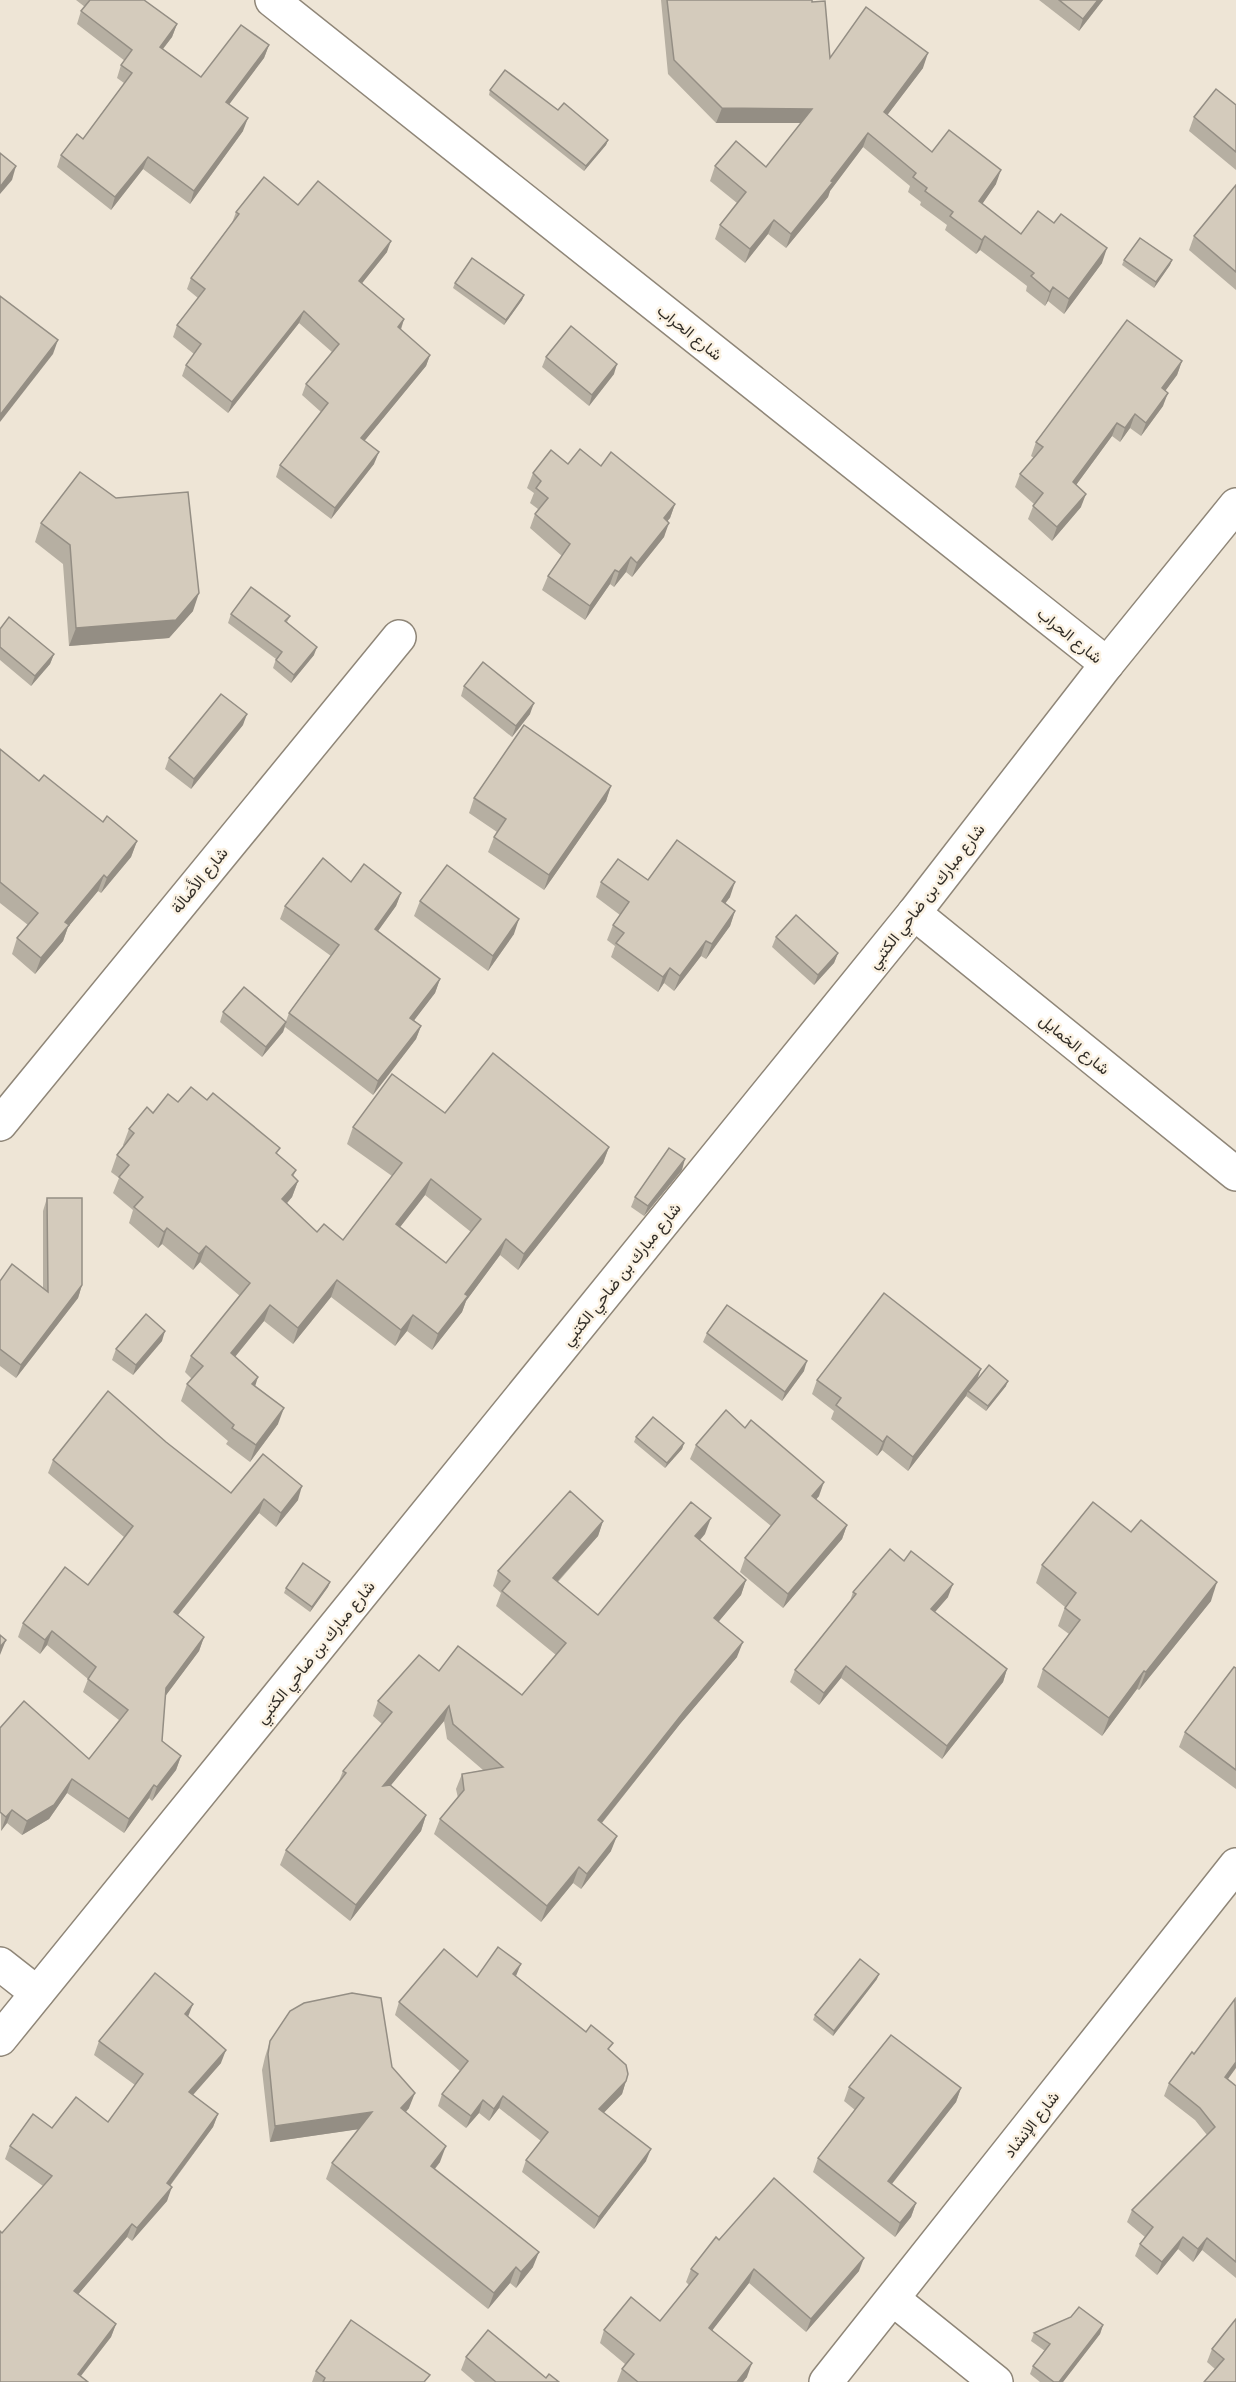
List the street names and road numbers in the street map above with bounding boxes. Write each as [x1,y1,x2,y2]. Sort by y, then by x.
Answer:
street label: شارع الحراب [652,300,727,366]
street label: شارع الحراب [1032,603,1107,669]
street label: شارع مبارك بن ضاحي الكتبي [863,820,992,975]
street label: شارع الأَصَالَة [165,842,233,918]
street label: شارع الخمايل [1035,1010,1114,1080]
street label: شارع مبارك بن ضاحي الكتبي [557,1198,688,1352]
street label: شارع مبارك بن ضاحي الكتبي [251,1576,382,1730]
street label: شارع الإنشاد [999,2087,1065,2162]

